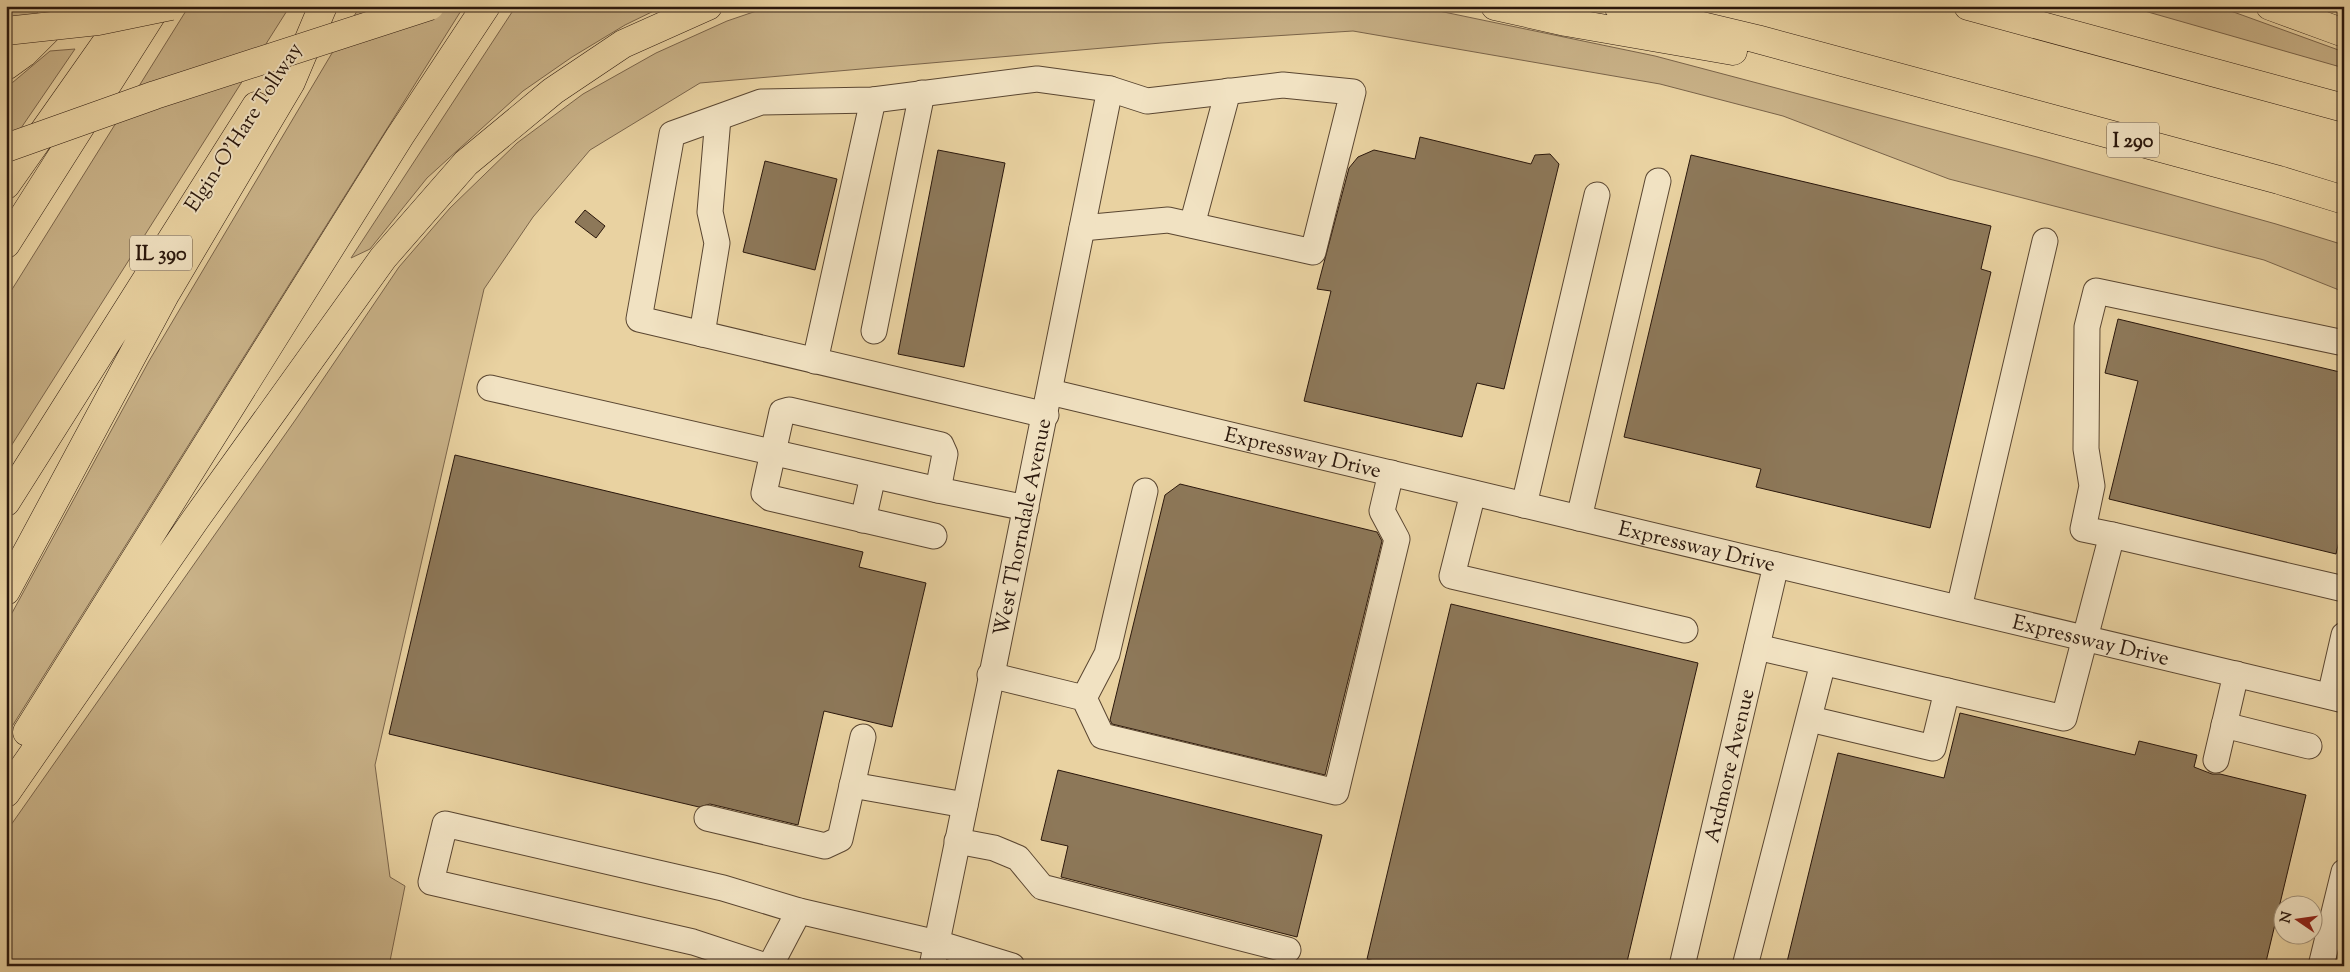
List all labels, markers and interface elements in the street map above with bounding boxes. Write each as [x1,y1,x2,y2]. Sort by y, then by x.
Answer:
street label: Elgin-O'Hare Tollway [178,37,311,219]
road number: I 290 [2107,122,2159,158]
road number: IL 390 [130,236,192,270]
street label: West Thorndale Avenue [987,416,1060,639]
street label: Expressway Drive [1221,421,1384,487]
street label: Expressway Drive [1615,515,1778,581]
street label: Expressway Drive [2009,609,2172,675]
street label: Ardmore Avenue [1698,686,1764,846]
north arrow [2272,894,2322,944]
text: N [2276,910,2298,925]

